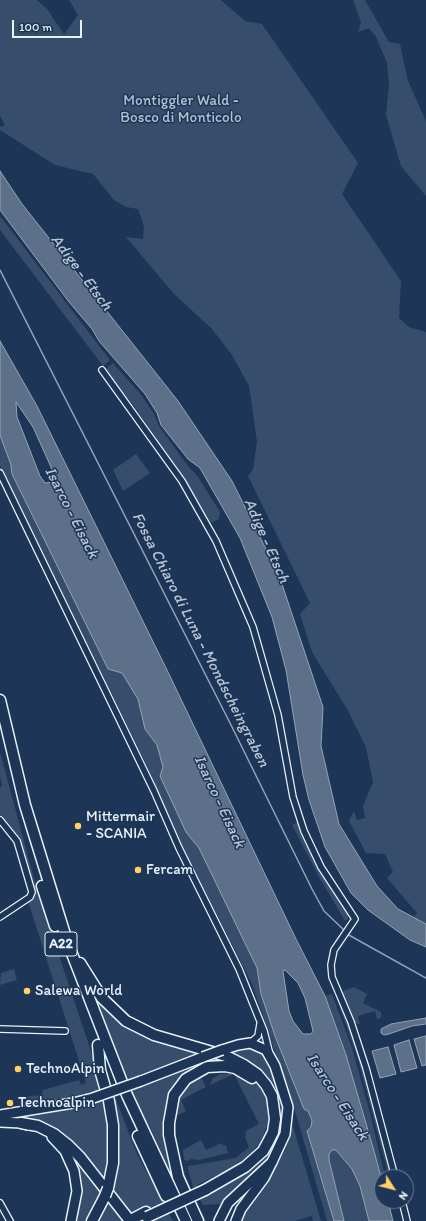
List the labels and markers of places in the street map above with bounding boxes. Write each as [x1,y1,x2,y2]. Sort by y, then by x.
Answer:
place label: Mittermair - SCANIA [86,808,155,843]
marker: Mittermair - SCANIA [73,821,83,831]
place label: Fercam [146,861,193,879]
marker: Fercam [133,865,143,875]
place label: Salewa World [35,982,122,1000]
marker: Salewa World [22,986,32,996]
place label: TechnoAlpin [26,1060,104,1078]
marker: TechnoAlpin [13,1064,23,1074]
place label: Technoalpin [18,1094,95,1112]
marker: Technoalpin [5,1098,15,1108]

